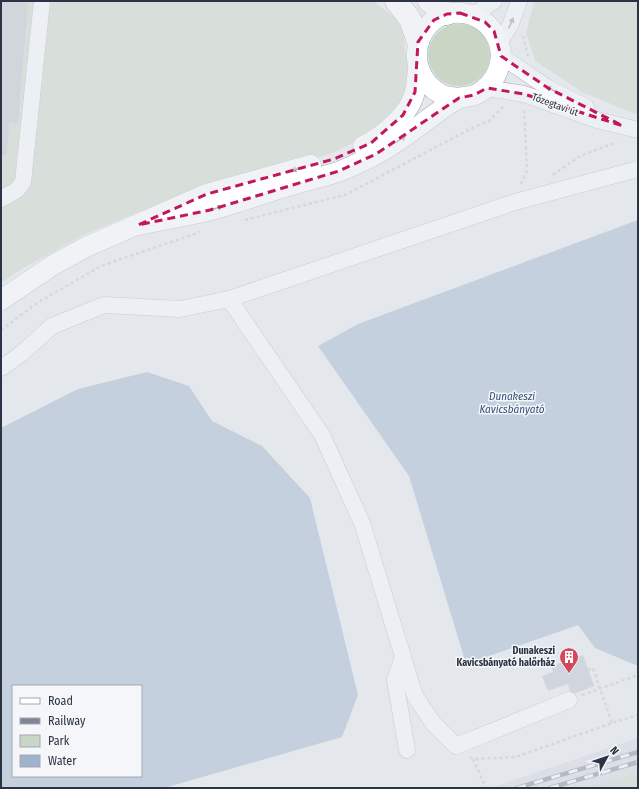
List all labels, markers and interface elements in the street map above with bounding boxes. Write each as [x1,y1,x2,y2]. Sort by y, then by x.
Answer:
one-way arrow [508,16,514,28]
one-way arrow [546,86,557,92]
street label: Tőzegtavi út [530,90,581,119]
one-way arrow [395,135,406,143]
one-way arrow [291,166,303,172]
one-way arrow [211,205,223,211]
water label: Dunakeszi Kavicsbányató [479,390,545,416]
place label: Dunakeszi Kavicsbányató halőrház [456,645,556,669]
building icon: Dunakeszi Kavicsbányató halőrház [558,646,580,674]
legend [12,685,142,777]
text: Road [48,694,73,708]
text: Railway [48,714,86,728]
text: Park [48,734,70,748]
north arrow [587,737,627,777]
text: N [607,744,621,758]
text: Water [48,754,77,768]

